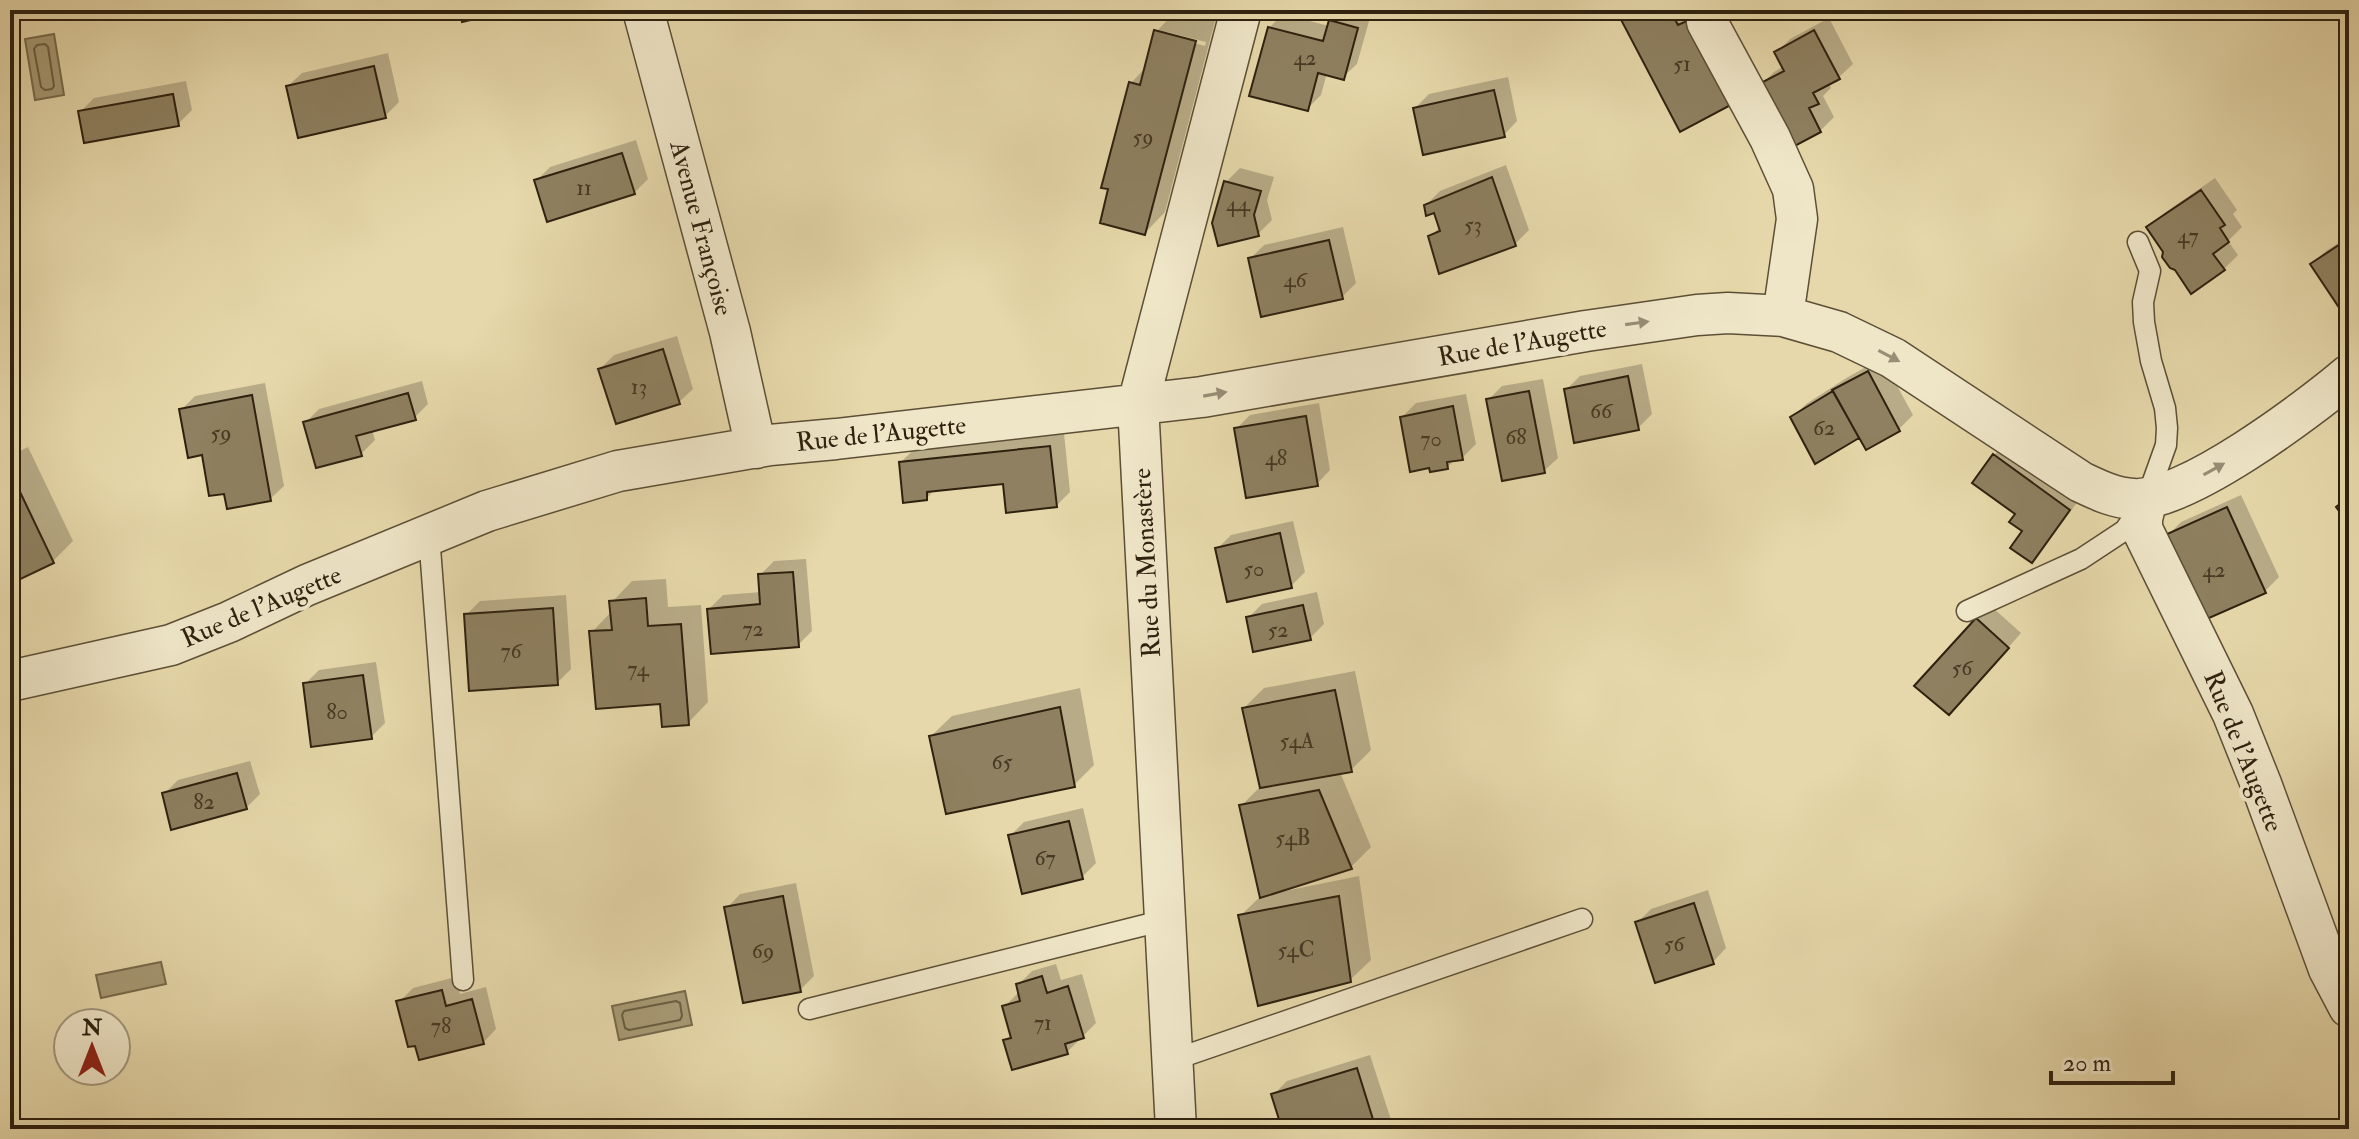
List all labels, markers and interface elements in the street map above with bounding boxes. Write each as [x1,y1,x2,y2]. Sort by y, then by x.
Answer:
house number: 42 [1293,44,1317,72]
house number: 51 [1673,50,1691,78]
house number: 59 [1133,123,1153,151]
street label: Avenue Françoise [662,136,740,319]
house number: 11 [576,174,592,202]
house number: 44 [1226,190,1251,218]
house number: 53 [1464,211,1482,239]
house number: 47 [2177,222,2199,250]
house number: 46 [1284,266,1308,294]
street label: Rue de l'Augette [1435,312,1609,374]
one-way arrow [1625,316,1650,329]
one-way arrow [1877,350,1900,363]
house number: 13 [631,373,647,401]
one-way arrow [1203,388,1228,400]
house number: 66 [1590,397,1614,425]
street label: Rue de l'Augette [794,409,968,459]
house number: 62 [1813,414,1835,442]
house number: 59 [211,419,231,447]
house number: 68 [1505,423,1527,451]
house number: 70 [1420,425,1442,453]
house number: 48 [1265,444,1287,472]
one-way arrow [2203,463,2225,477]
street label: Rue du Monastère [1126,467,1168,659]
house number: 50 [1244,555,1264,583]
house number: 42 [2202,556,2226,584]
street label: Rue de l'Augette [177,559,346,655]
house number: 72 [742,615,764,643]
house number: 52 [1268,616,1288,644]
house number: 76 [500,637,524,665]
house number: 56 [1952,654,1974,682]
house number: 74 [627,655,650,683]
street label: Rue de l'Augette [2196,666,2290,837]
house number: 80 [326,698,348,726]
house number: 54A [1280,727,1314,755]
house number: 65 [992,748,1013,776]
house number: 82 [193,788,215,816]
house number: 54B [1275,824,1311,852]
house number: 67 [1034,844,1056,872]
house number: 56 [1664,930,1686,958]
house number: 54C [1277,936,1315,964]
house number: 69 [752,937,774,965]
north arrow [52,1007,132,1087]
house number: 71 [1034,1009,1052,1037]
house number: 78 [431,1012,451,1040]
text: N [81,1014,102,1042]
scale bar [2051,1035,2173,1085]
text: 20 m [2063,1048,2112,1079]

